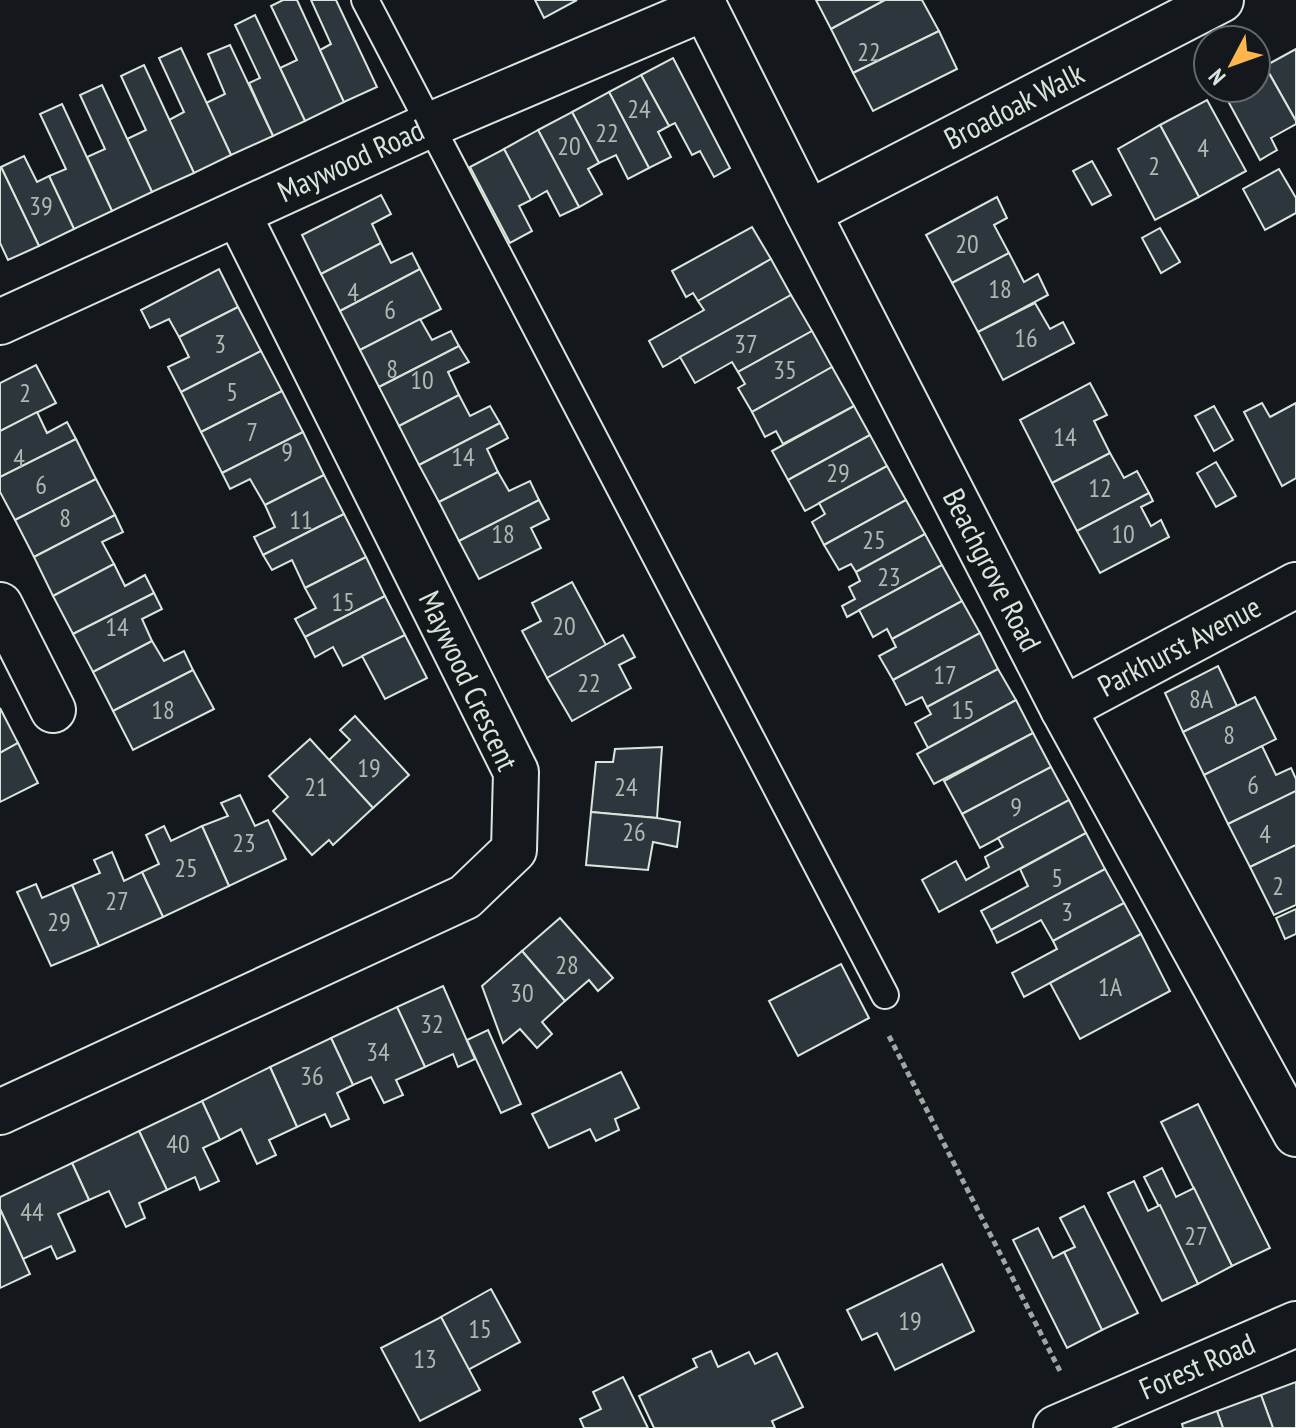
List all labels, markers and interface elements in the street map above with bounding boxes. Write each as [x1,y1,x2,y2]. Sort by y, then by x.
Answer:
north arrow [1192,24,1272,104]
house number: 22 [857,35,881,68]
street label: Broadoak Walk [937,53,1090,157]
text: N [1202,63,1231,91]
house number: 24 [627,92,651,125]
street label: Maywood Road [271,110,430,210]
house number: 22 [595,116,619,149]
house number: 20 [557,129,581,162]
house number: 4 [1197,131,1209,164]
house number: 2 [1148,149,1160,182]
house number: 39 [29,189,53,222]
house number: 20 [955,227,979,260]
house number: 18 [988,272,1012,305]
house number: 4 [347,275,359,308]
house number: 6 [384,293,396,326]
house number: 16 [1014,321,1038,354]
house number: 3 [214,327,226,360]
house number: 37 [734,327,758,360]
house number: 8 [386,352,398,385]
house number: 35 [773,353,797,386]
house number: 10 [410,363,434,396]
house number: 5 [226,375,238,408]
house number: 2 [19,376,31,409]
house number: 7 [246,415,258,448]
house number: 14 [1053,420,1077,453]
house number: 9 [281,435,293,468]
house number: 14 [451,440,475,473]
house number: 4 [13,441,25,474]
house number: 29 [826,456,850,489]
house number: 6 [35,468,47,501]
house number: 12 [1088,471,1112,504]
street label: Beachgrove Road [935,481,1051,658]
house number: 8 [59,501,71,534]
house number: 11 [289,503,313,536]
house number: 18 [491,517,515,550]
house number: 10 [1111,517,1135,550]
house number: 25 [862,523,886,556]
house number: 23 [877,560,901,593]
street label: Maywood Crescent [411,584,528,777]
house number: 15 [331,585,355,618]
street label: Parkhurst Avenue [1091,586,1267,705]
house number: 20 [552,609,576,642]
house number: 14 [105,610,129,643]
house number: 17 [933,658,957,691]
house number: 22 [577,666,601,699]
house number: 8A [1189,682,1214,715]
house number: 18 [151,693,175,726]
house number: 15 [951,693,975,726]
house number: 8 [1223,718,1235,751]
house number: 19 [357,751,381,784]
house number: 6 [1247,768,1259,801]
house number: 21 [304,770,328,803]
house number: 24 [614,770,638,803]
house number: 9 [1010,790,1022,823]
house number: 26 [622,815,646,848]
house number: 4 [1259,817,1271,850]
house number: 23 [232,826,256,859]
house number: 25 [174,851,198,884]
house number: 5 [1051,861,1063,894]
house number: 2 [1272,869,1284,902]
house number: 27 [105,884,129,917]
house number: 3 [1061,895,1073,928]
house number: 29 [47,905,71,938]
house number: 28 [555,948,579,981]
house number: 1A [1098,970,1123,1003]
house number: 30 [510,976,534,1009]
house number: 32 [420,1007,444,1040]
house number: 34 [366,1035,390,1068]
house number: 36 [300,1059,324,1092]
house number: 40 [166,1127,190,1160]
house number: 44 [20,1195,44,1228]
house number: 27 [1184,1219,1208,1252]
house number: 19 [898,1304,922,1337]
house number: 15 [468,1312,492,1345]
street label: Forest Road [1133,1323,1260,1408]
house number: 13 [413,1342,437,1375]

